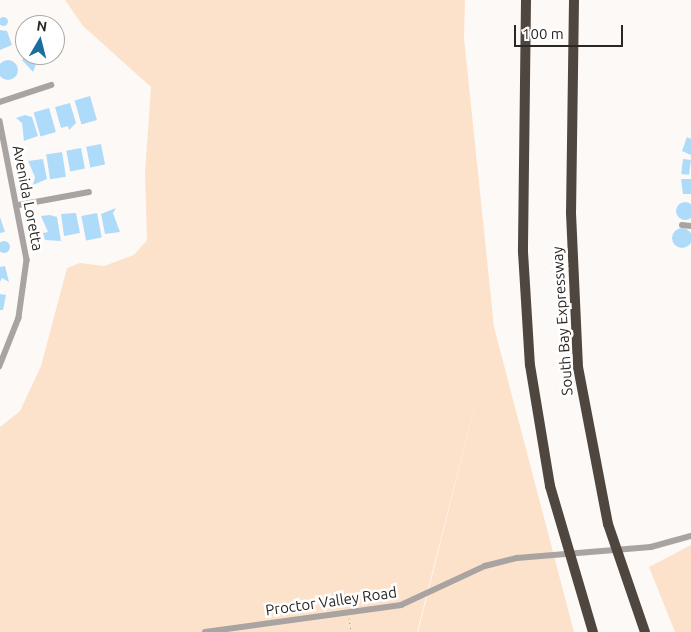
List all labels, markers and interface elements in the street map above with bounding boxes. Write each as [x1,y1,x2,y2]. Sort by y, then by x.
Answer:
north arrow [15,15,65,65]
scale bar [516,15,625,47]
text: N [36,17,48,35]
text: 100 m [522,25,564,42]
street label: Avenida Loretta [9,144,47,252]
street label: South Bay Expressway [548,246,576,396]
street label: Proctor Valley Road [264,583,398,619]

